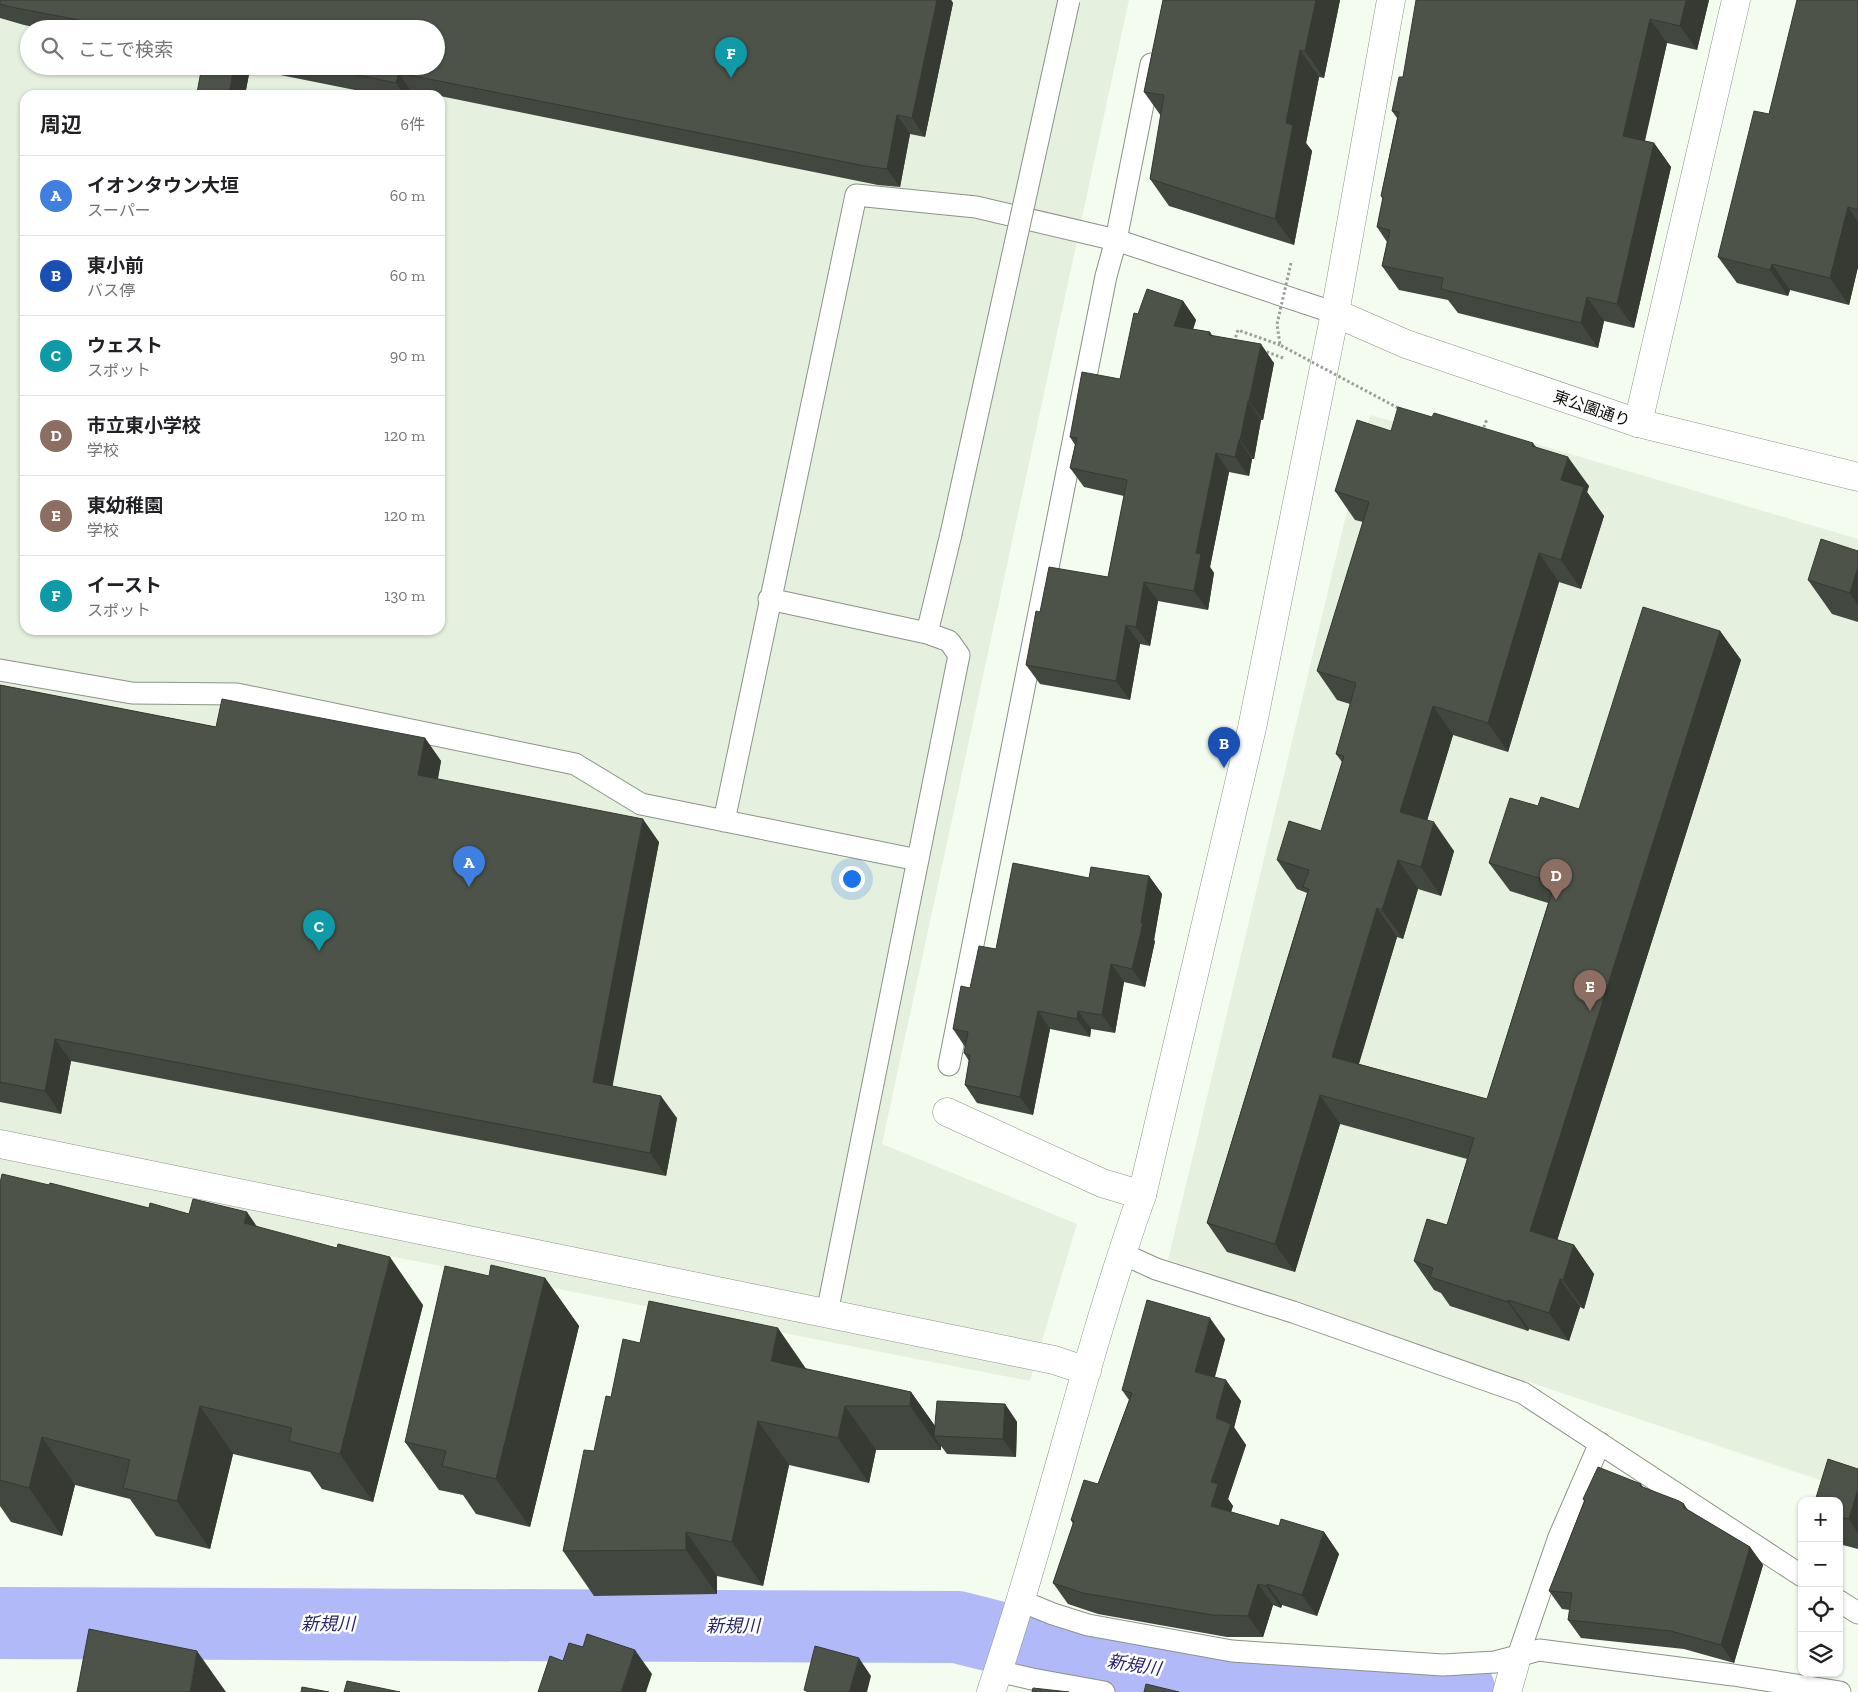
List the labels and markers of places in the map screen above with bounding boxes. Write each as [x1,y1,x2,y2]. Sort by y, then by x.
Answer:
pin: F [715,37,747,78]
pin: B [1208,727,1240,768]
pin: A [453,846,485,887]
pin: D [1540,859,1572,900]
pin: C [303,910,335,951]
pin: E [1574,970,1606,1011]

